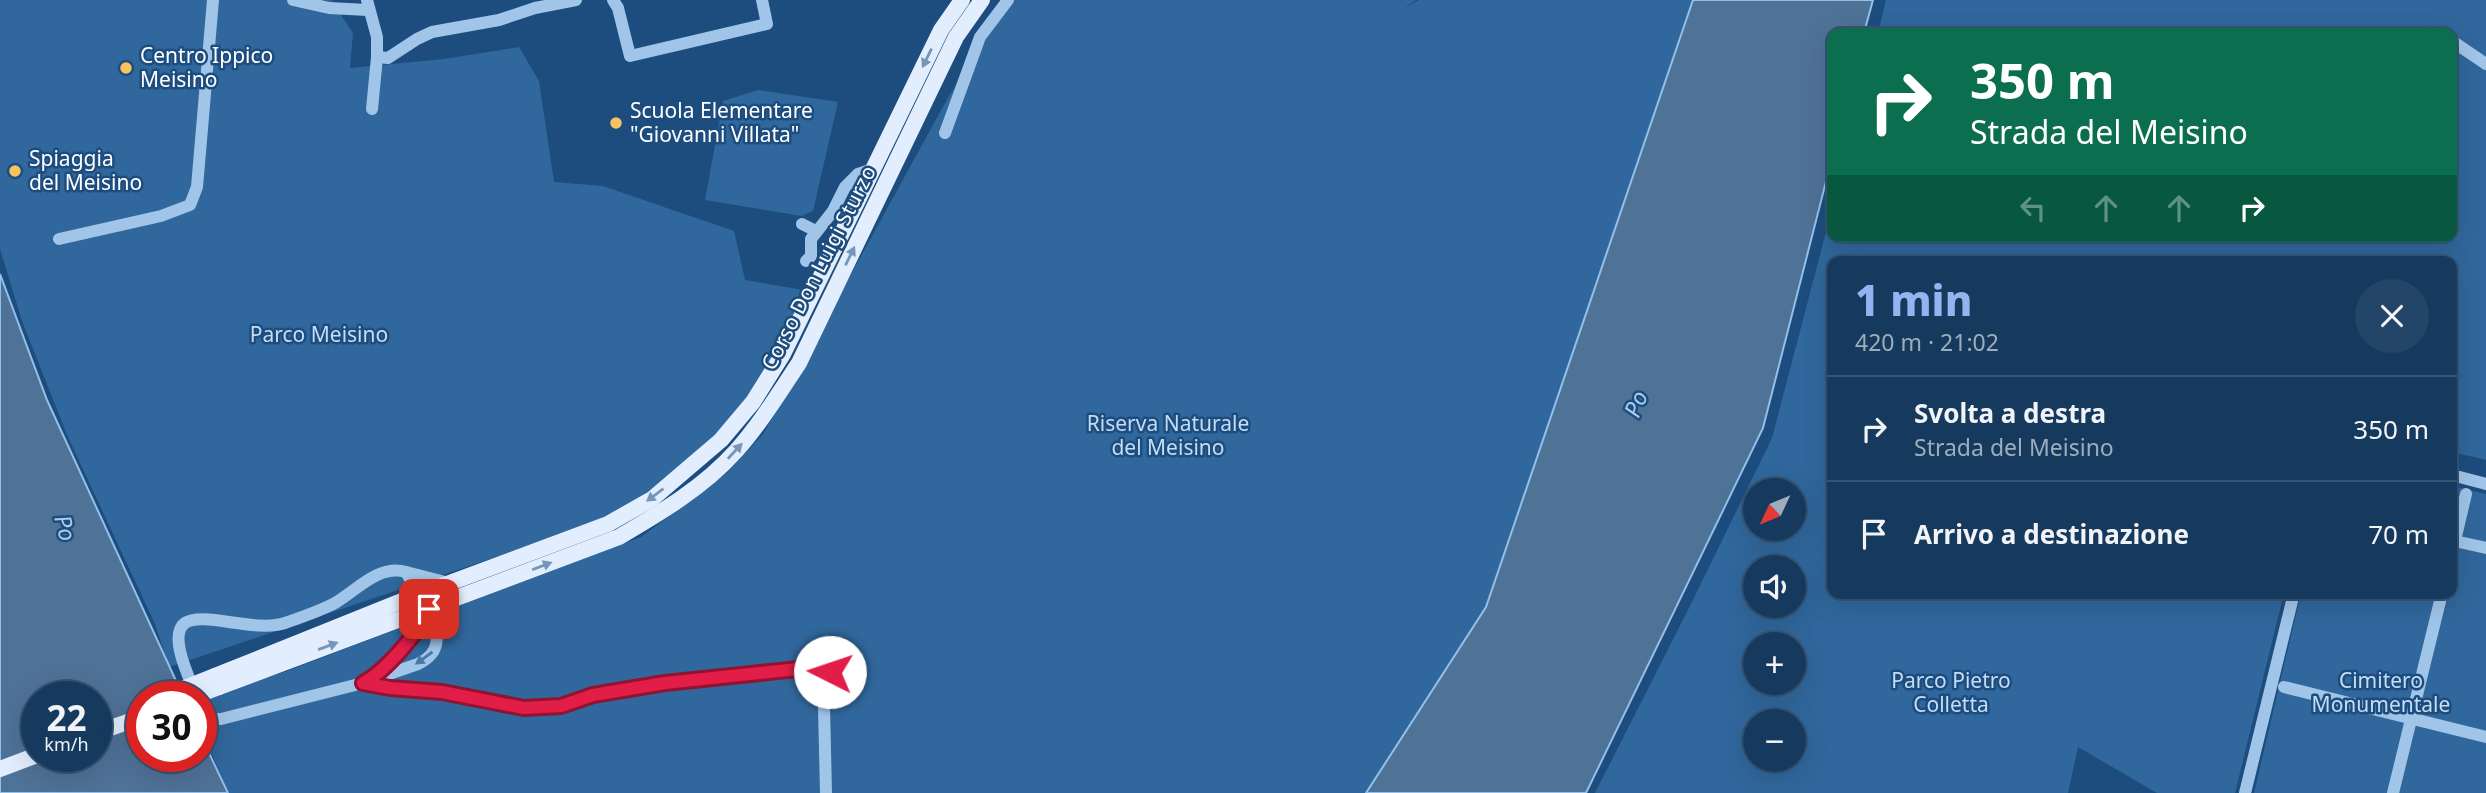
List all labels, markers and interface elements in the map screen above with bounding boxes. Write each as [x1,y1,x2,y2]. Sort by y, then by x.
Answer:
place label: Centro Ippico Meisino [140,41,273,93]
text: 350 m [1970,47,2115,113]
one-way arrow [921,48,933,68]
icon: right [1855,56,1946,147]
marker: Centro Ippico Meisino [118,60,134,76]
place label: Scuola Elementare "Giovanni Villata" [630,96,813,148]
text: Strada del Meisino [1970,110,2248,153]
marker: Scuola Elementare "Giovanni Villata" [608,115,624,131]
place label: Spiaggia del Meisino [29,144,142,196]
street label: Corso Don Luigi Sturzo [754,161,882,375]
marker: Spiaggia del Meisino [7,163,23,179]
icon: left [2014,189,2052,227]
icon: ahead [2087,189,2125,227]
icon: ahead [2160,189,2198,227]
icon: right [2233,189,2271,227]
one-way arrow [845,246,856,267]
text: 1 min [1855,271,1972,328]
button: close [2355,279,2429,353]
park label: Parco Meisino [250,320,388,348]
text: 420 m · 21:02 [1855,326,1999,358]
water label: Po [1615,386,1655,422]
text: Svolta a destra [1914,395,2106,431]
park label: Riserva Naturale del Meisino [1087,409,1249,461]
icon: right [1855,410,1893,448]
text: 350 m [2353,411,2429,447]
text: Strada del Meisino [1914,431,2114,463]
one-way arrow [726,443,742,460]
north arrow [1743,478,1806,541]
map controls [1743,478,1806,772]
one-way arrow [646,488,664,502]
water label: Po [47,511,85,544]
icon: arrive [1855,515,1893,553]
text: Arrivo a destinazione [1914,516,2189,552]
text: 70 m [2368,516,2429,552]
button: sound [1743,555,1806,618]
one-way arrow [531,561,552,572]
pin [399,579,459,639]
icon: arrive [410,590,448,628]
button: + [1743,632,1806,695]
position arrow [793,635,867,709]
one-way arrow [318,640,339,651]
one-way arrow [414,651,433,665]
park label: Parco Pietro Colletta [1891,666,2011,718]
park label: Cimitero Monumentale [2312,666,2450,718]
speed limit sign: 30 [126,681,217,772]
text: 22 [46,694,87,741]
button: − [1743,709,1806,772]
text: km/h [44,732,89,756]

